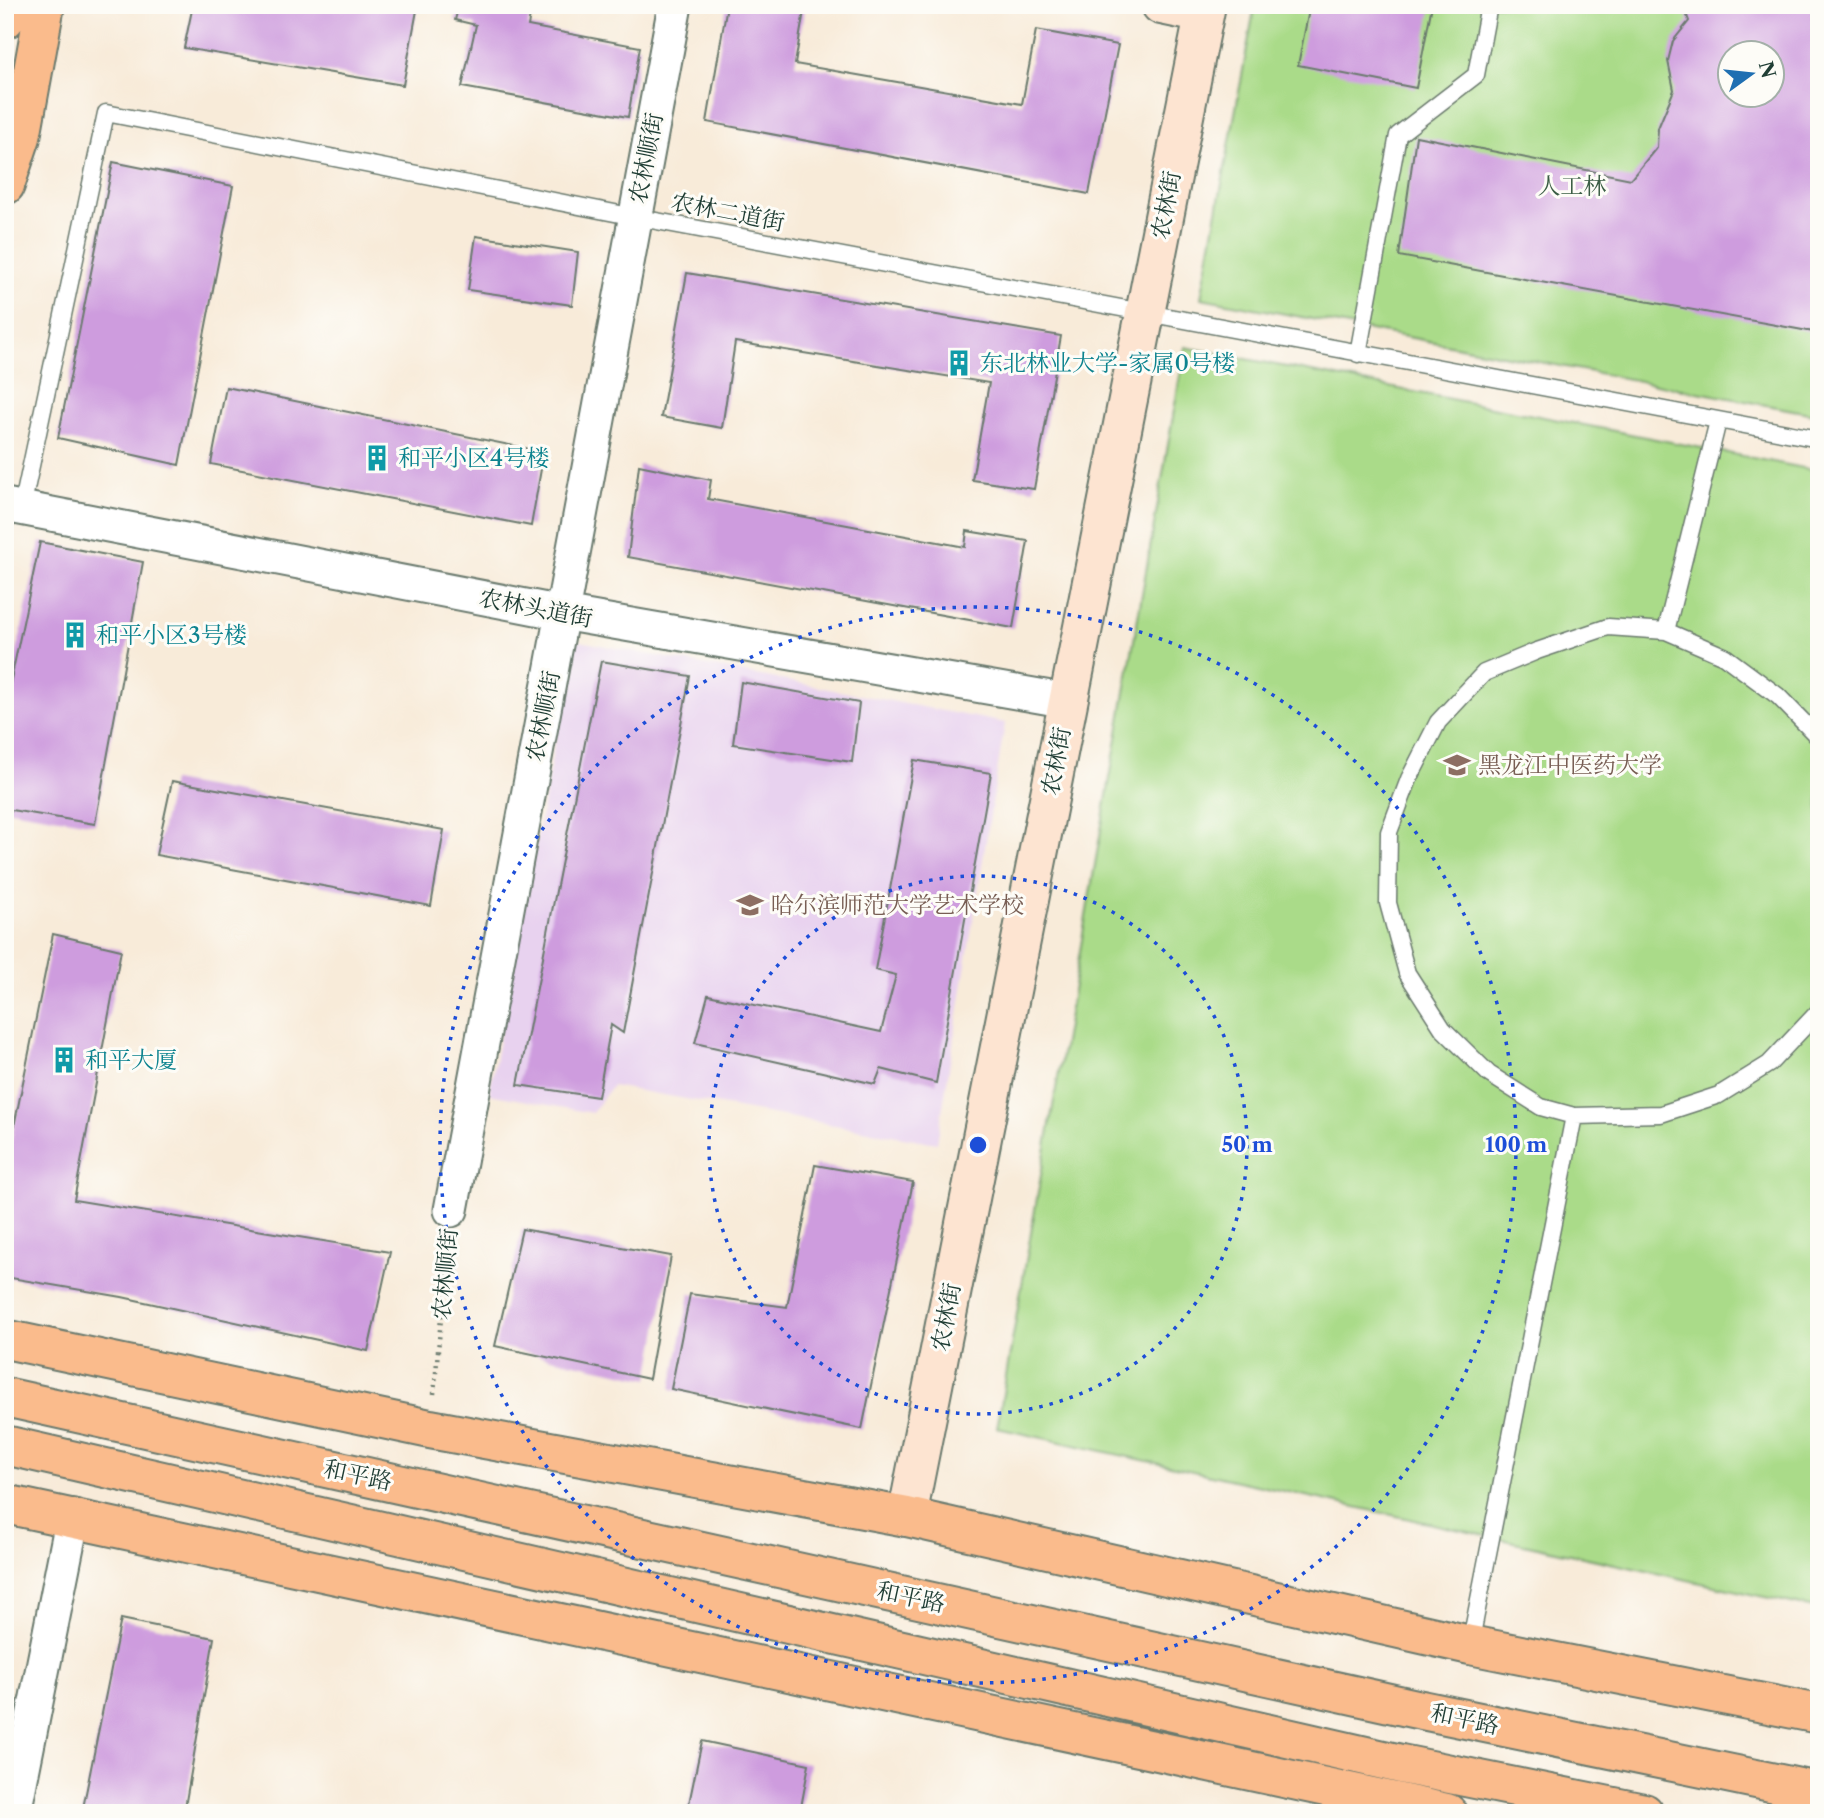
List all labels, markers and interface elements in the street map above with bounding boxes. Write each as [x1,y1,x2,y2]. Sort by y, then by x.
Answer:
north arrow [1716,38,1786,108]
text: N [1754,59,1780,81]
street label: 农林顺街 [623,110,669,206]
street label: 农林街 [1146,168,1186,242]
park label: 人工林 [1538,172,1607,200]
street label: 农林二道街 [669,187,787,237]
building icon: 东北林业大学-家属0号楼 [944,348,974,378]
place label: 东北林业大学-家属0号楼 [980,349,1235,377]
building icon: 和平小区4号楼 [362,443,392,473]
place label: 和平小区4号楼 [398,444,549,472]
street label: 农林头道街 [477,583,595,633]
building icon: 和平小区3号楼 [60,620,90,650]
place label: 和平小区3号楼 [96,621,247,649]
street label: 农林顺街 [520,668,566,764]
street label: 农林街 [1036,724,1076,798]
school or university icon: 黑龙江中医药大学 [1442,750,1472,780]
place label: 黑龙江中医药大学 [1478,751,1662,779]
school or university icon: 哈尔滨师范大学艺术学校 [735,890,765,920]
place label: 哈尔滨师范大学艺术学校 [771,891,1024,919]
building icon: 和平大厦 [49,1045,79,1075]
place label: 和平大厦 [85,1046,177,1074]
text: 50 m [1221,1132,1273,1157]
text: 100 m [1485,1132,1547,1157]
centre of rings [966,1133,990,1157]
street label: 农林顺街 [427,1227,463,1321]
street label: 农林街 [926,1280,966,1354]
street label: 和平路 [321,1454,395,1496]
street label: 和平路 [874,1576,948,1618]
street label: 和平路 [1428,1698,1502,1740]

